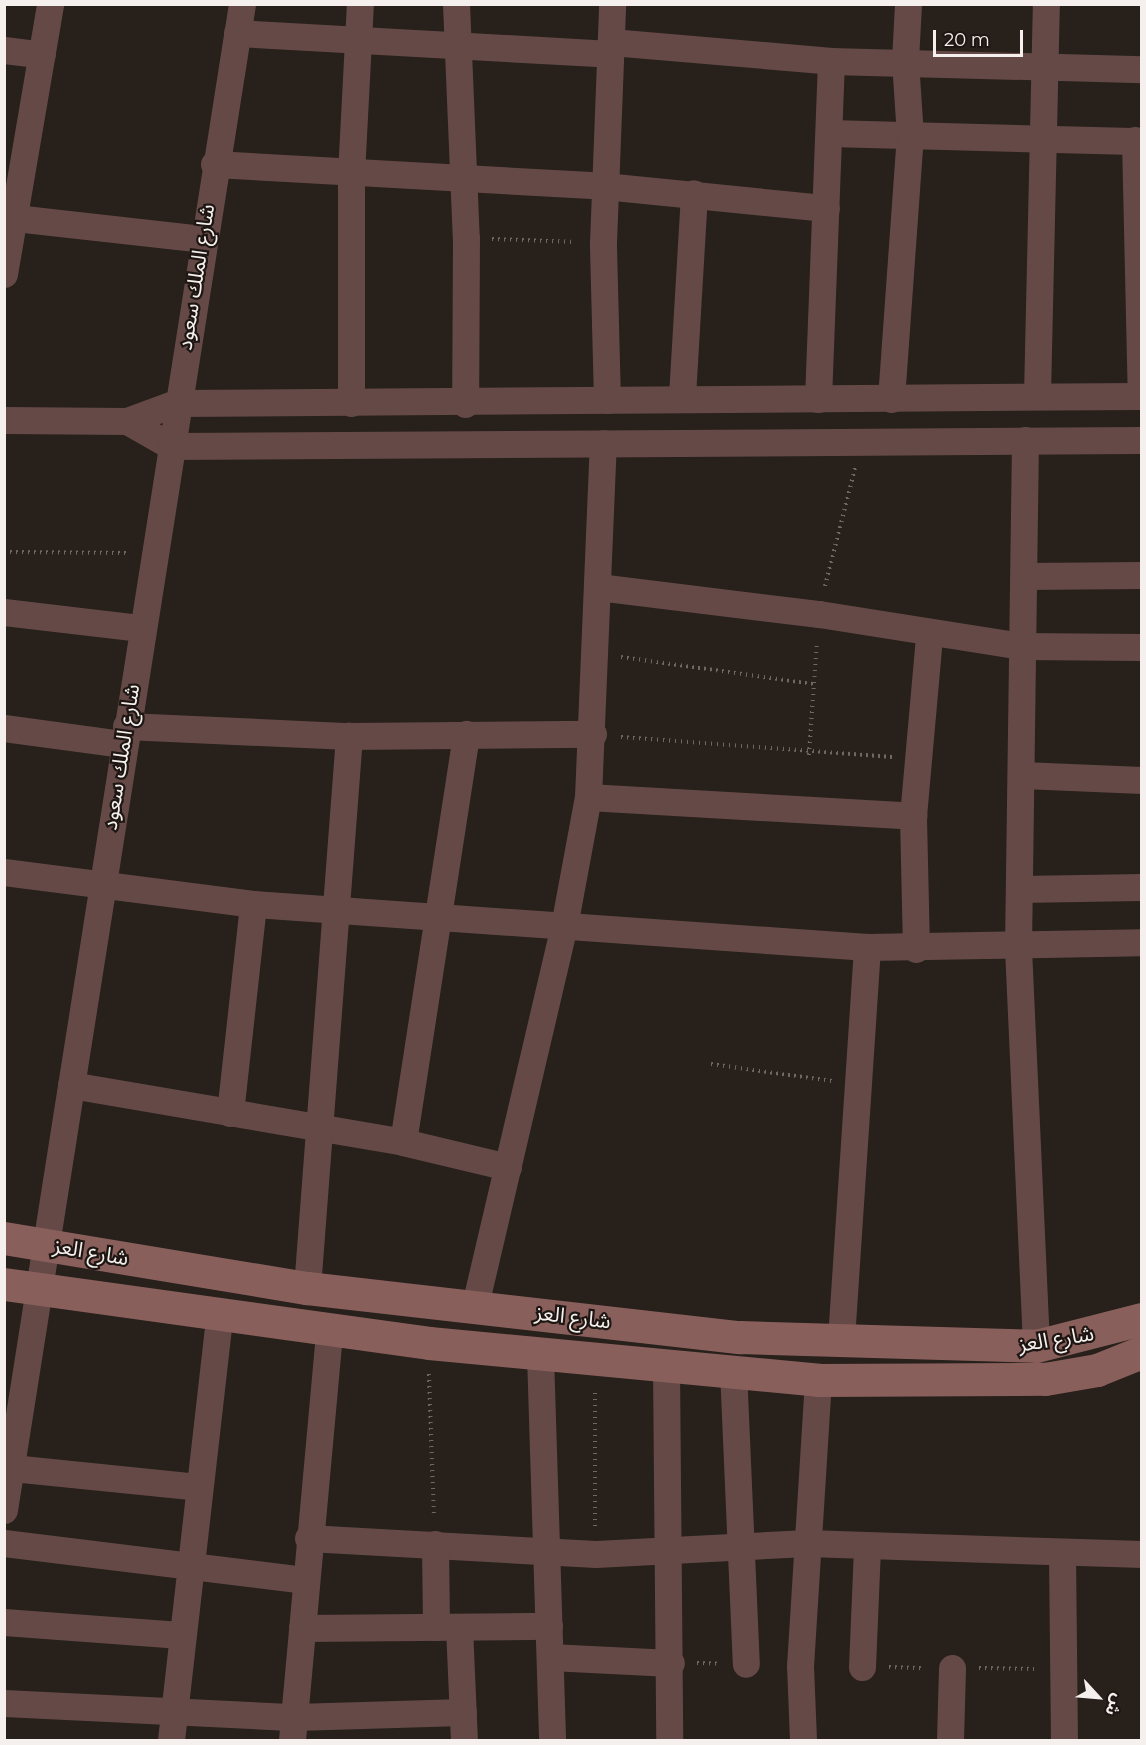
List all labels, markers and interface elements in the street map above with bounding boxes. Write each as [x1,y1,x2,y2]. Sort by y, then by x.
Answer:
scale bar [936,18,1026,56]
text: 20 m [944,29,990,51]
street label: شارع الملك سعود [172,202,220,352]
street label: شارع الملك سعود [97,682,145,832]
street label: شارع العز [51,1233,131,1271]
street label: شارع العز [534,1300,612,1334]
street label: شارع العز [1016,1321,1096,1357]
north arrow [1068,1667,1128,1727]
text: ش [1101,1691,1128,1719]

